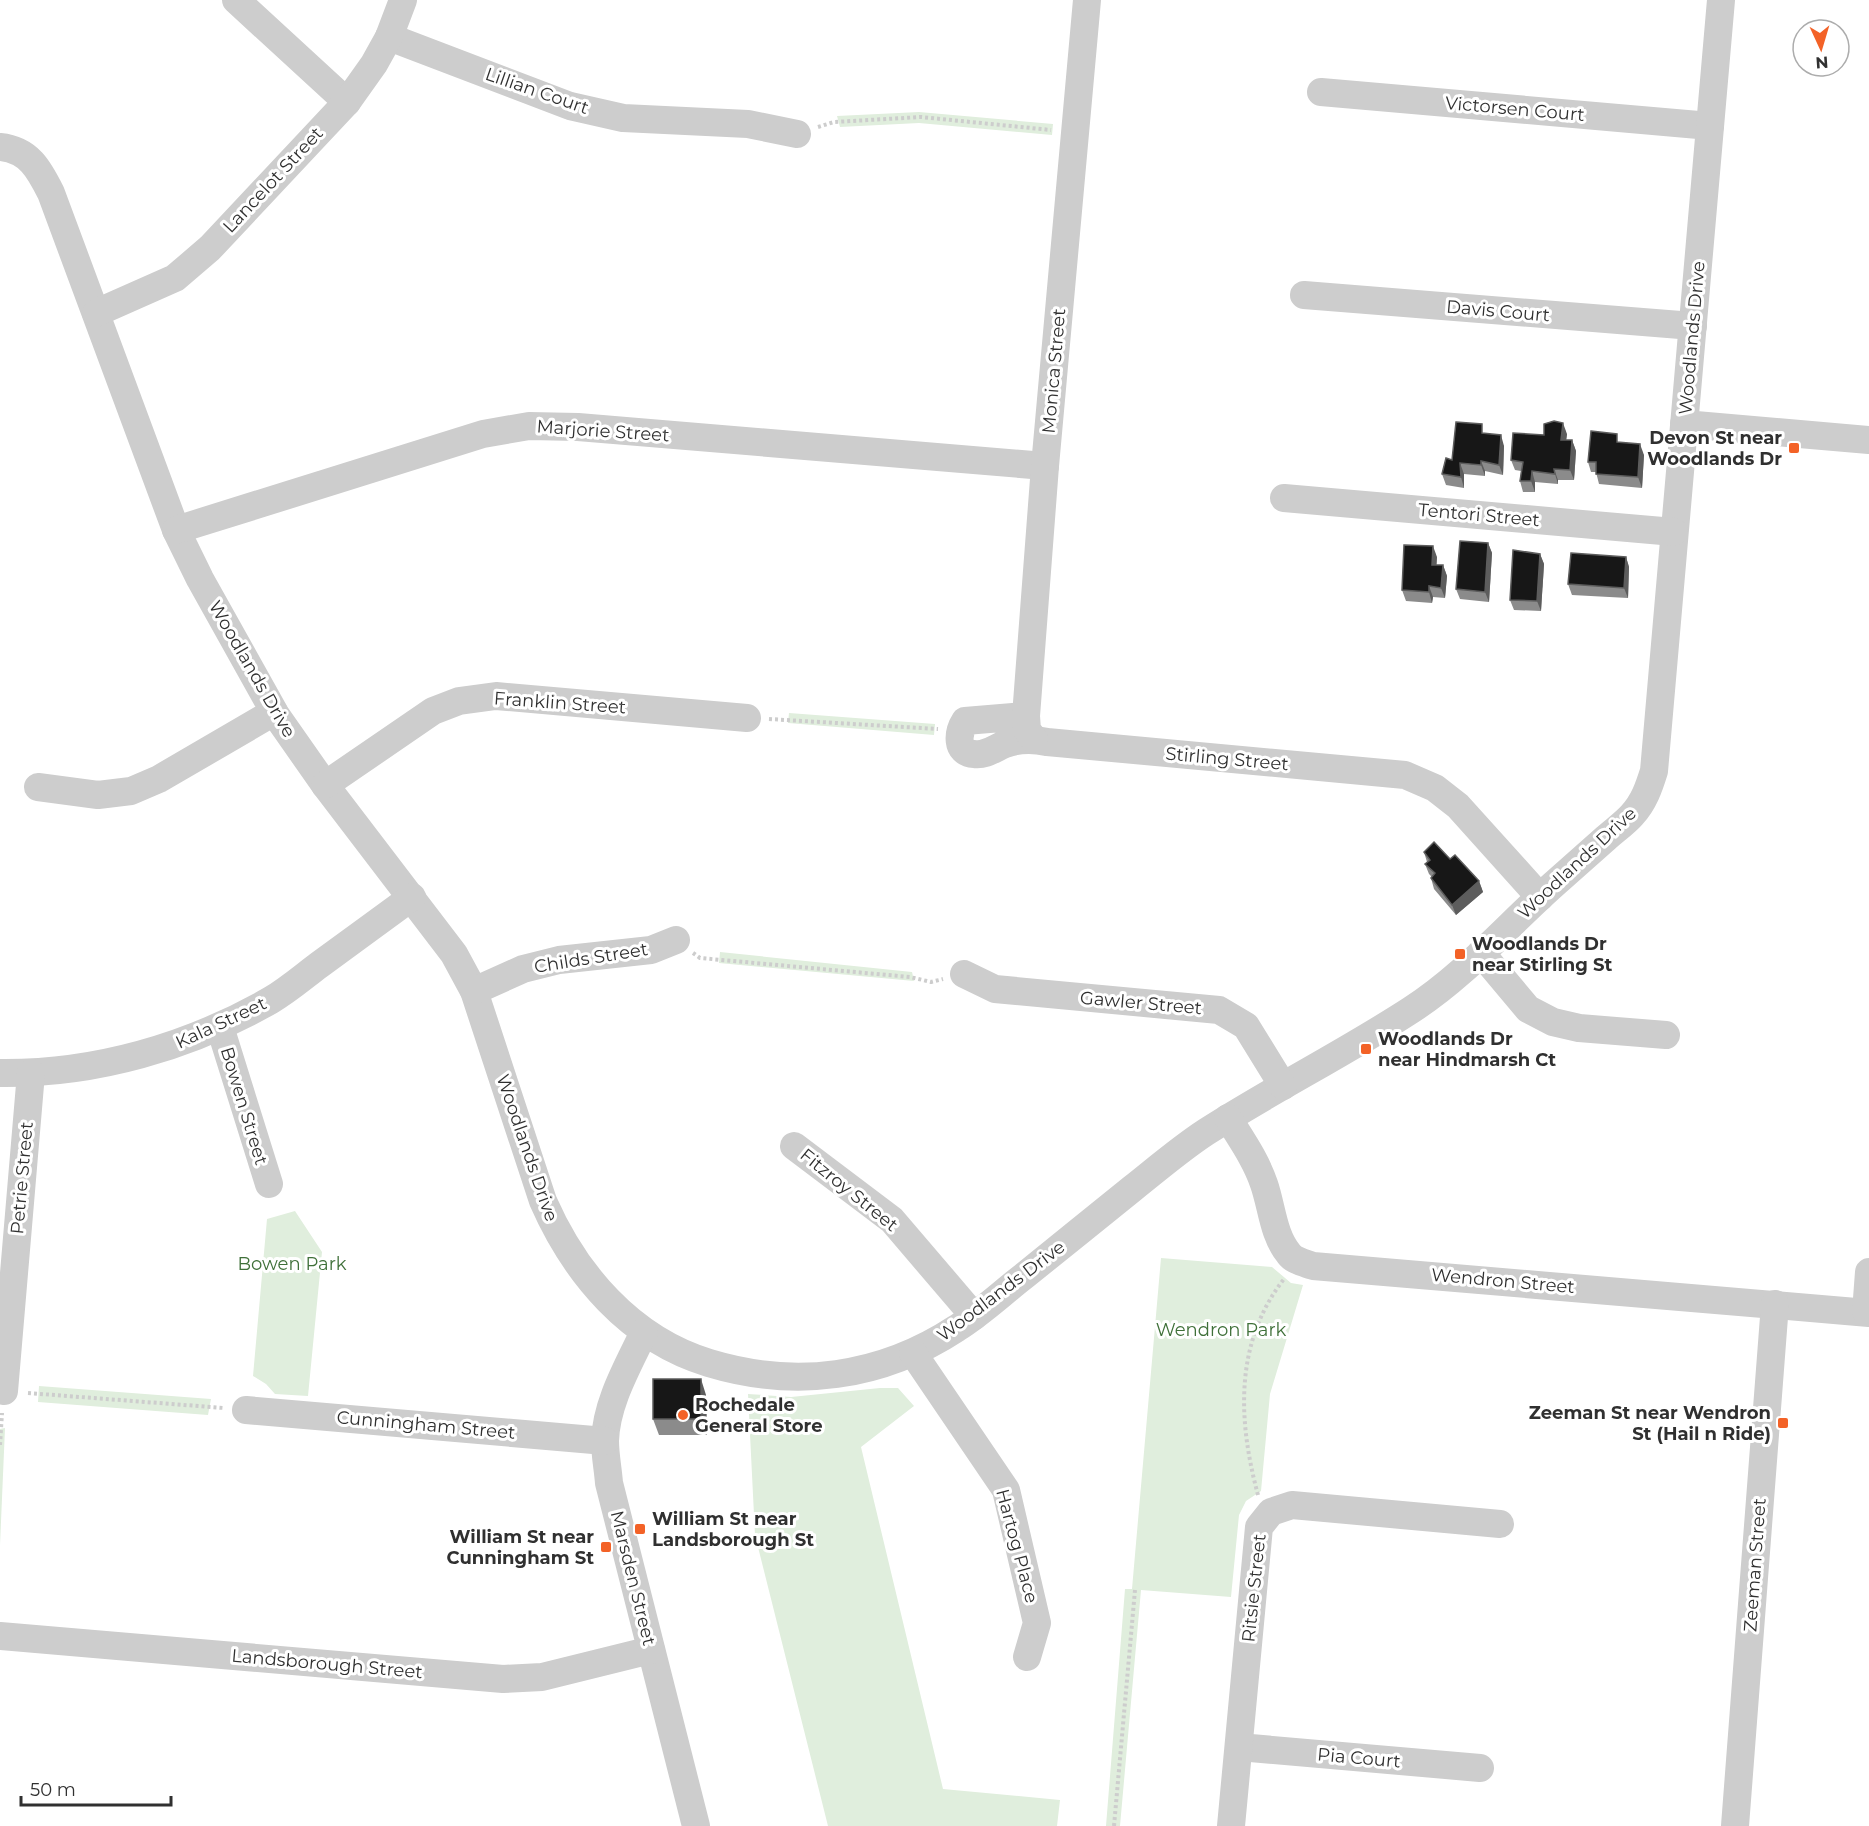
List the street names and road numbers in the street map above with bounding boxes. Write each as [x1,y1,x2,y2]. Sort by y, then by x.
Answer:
street label: Lillian Court [482,63,592,119]
street label: Victorsen Court [1444,92,1586,126]
street label: Lancelot Street [218,122,328,238]
street label: Woodlands Drive [1674,260,1710,416]
street label: Davis Court [1445,296,1551,326]
street label: Monica Street [1038,308,1070,434]
street label: Marjorie Street [536,415,670,447]
street label: Tentori Street [1417,499,1541,531]
street label: Woodlands Drive [204,597,300,741]
street label: Franklin Street [493,687,627,719]
street label: Stirling Street [1164,743,1290,775]
street label: Woodlands Drive [1513,802,1641,924]
street label: Childs Street [533,938,649,978]
street label: Gawler Street [1079,987,1203,1019]
street label: Kala Street [172,992,270,1054]
street label: Bowen Street [216,1044,272,1168]
street label: Woodlands Drive [491,1071,563,1225]
street label: Petrie Street [6,1121,38,1235]
street label: Fitzroy Street [796,1144,902,1236]
street label: Woodlands Drive [933,1236,1069,1346]
street label: Wendron Street [1430,1264,1576,1298]
street label: Cunningham Street [336,1406,516,1444]
street label: Hartog Place [991,1487,1043,1606]
street label: Zeeman Street [1739,1497,1771,1633]
street label: Marsden Street [606,1508,660,1648]
street label: Ritsie Street [1237,1533,1271,1643]
street label: Landsborough Street [230,1645,424,1683]
street label: Pia Court [1316,1743,1402,1773]

